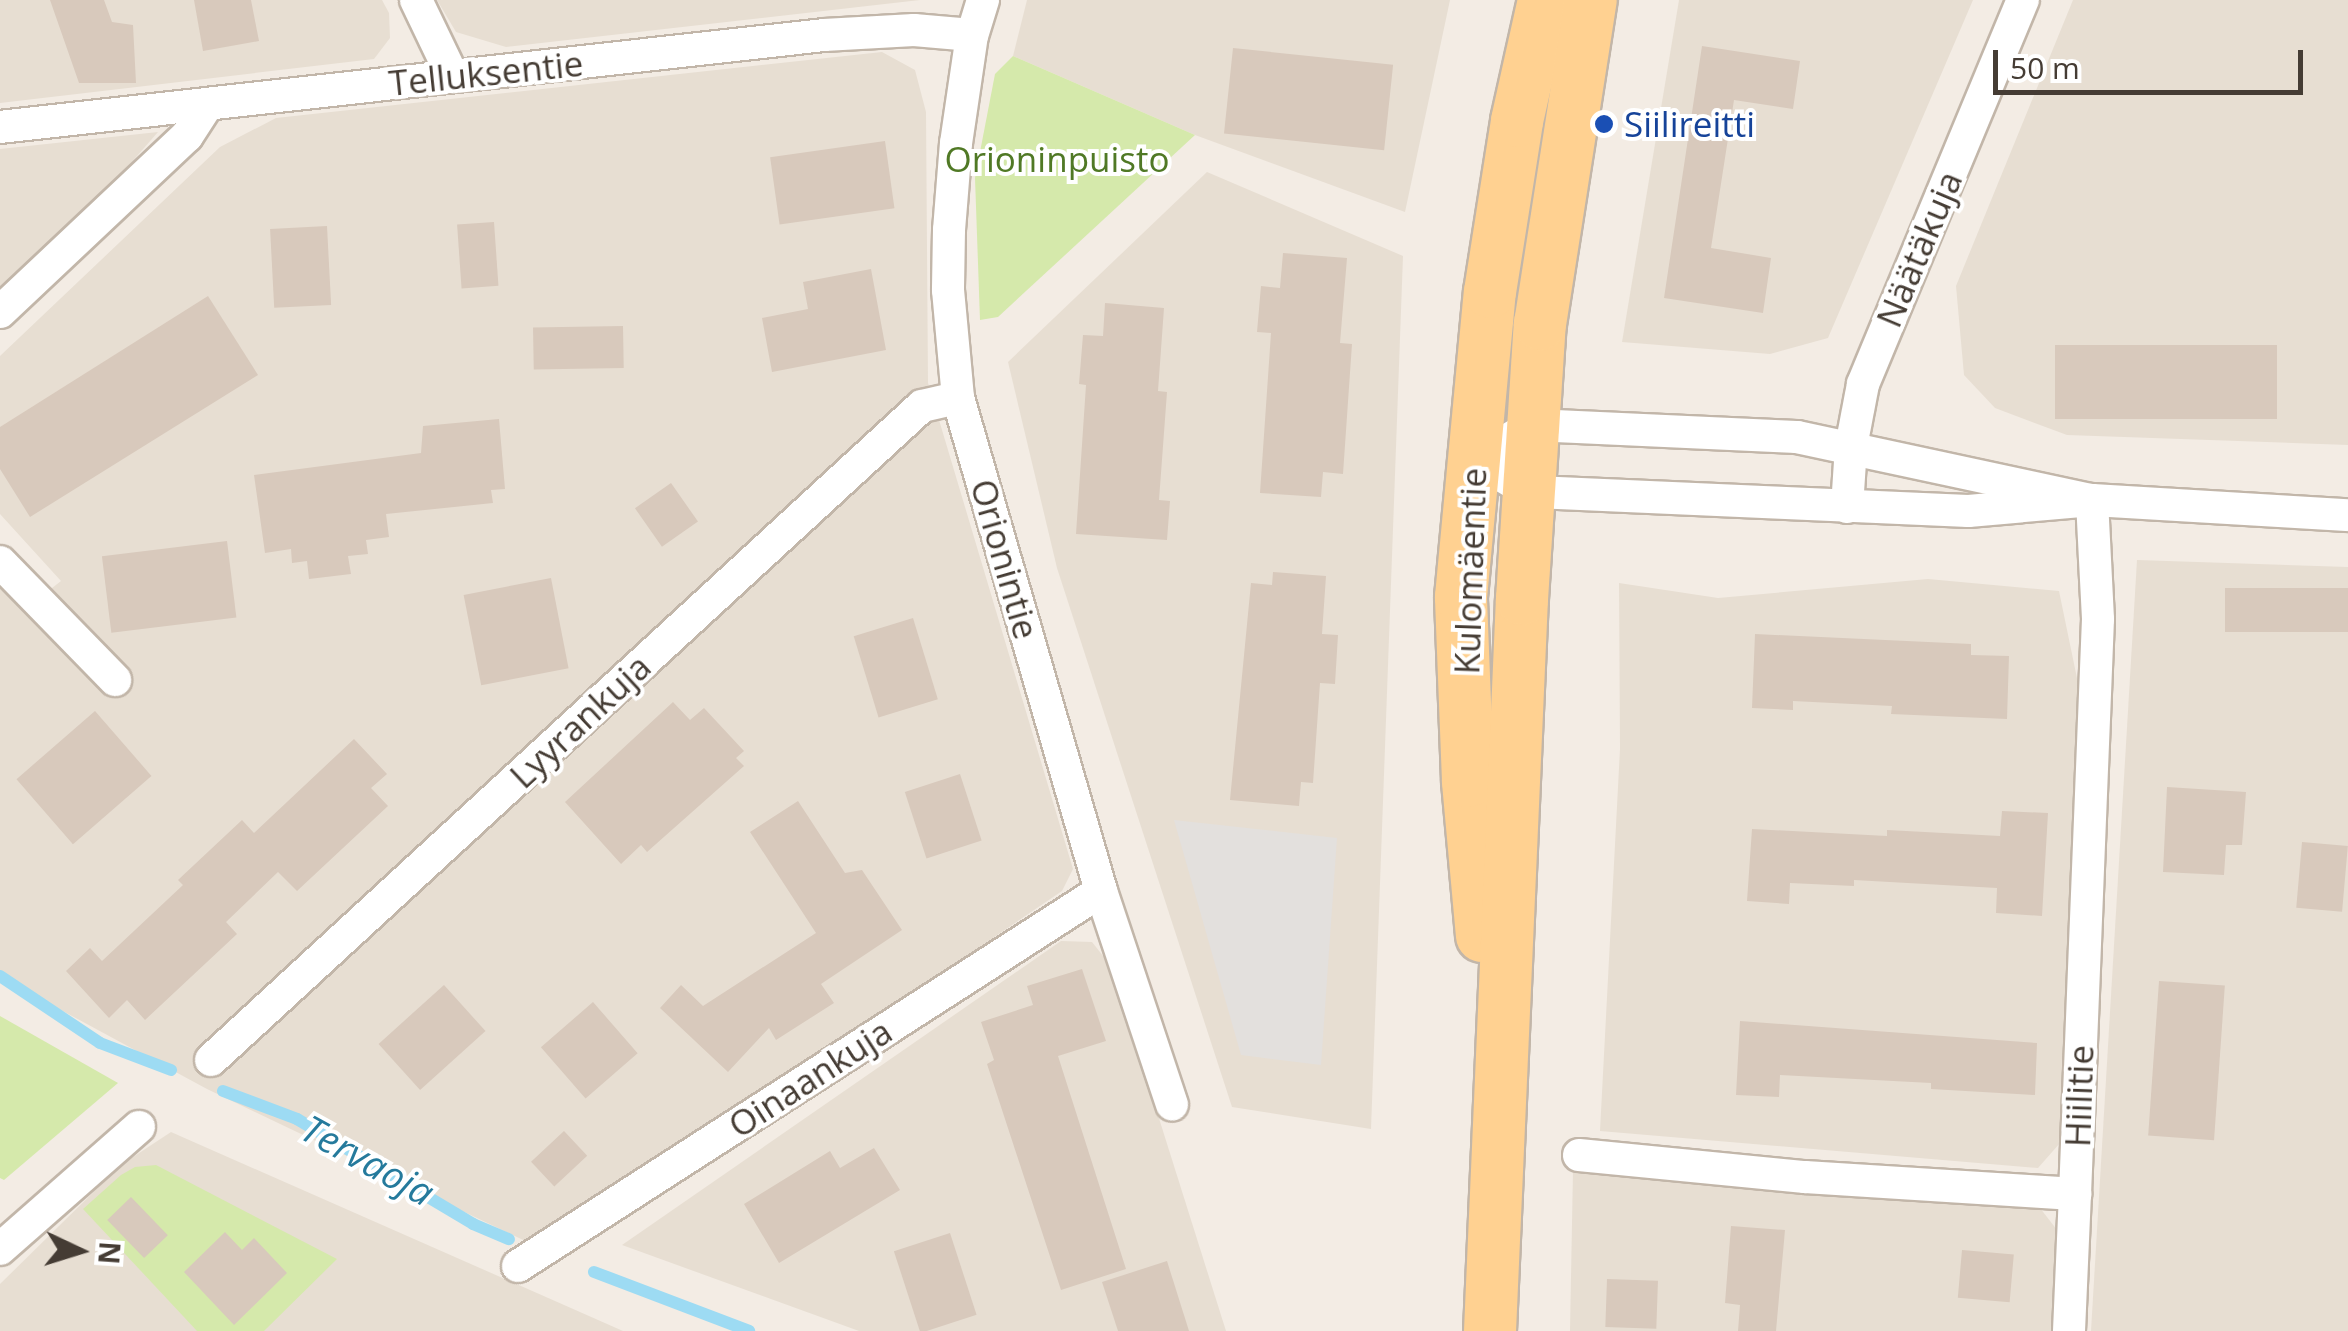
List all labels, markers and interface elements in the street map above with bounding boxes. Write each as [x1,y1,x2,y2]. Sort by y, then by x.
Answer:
scale bar [1998,30,2308,92]
street label: Telluksentie [387,42,585,104]
text: 50 m [2010,47,2080,88]
place label: Siilireitti [1624,103,1755,145]
marker: Siilireitti [1593,113,1615,135]
park label: Orioninpuisto [944,138,1170,180]
street label: Näätäkuja [1867,165,1971,333]
street label: Kulomäentie [1445,467,1495,675]
street label: Orionintie [962,474,1048,644]
street label: Lyyrankuja [501,645,659,797]
street label: Oinaankuja [721,1010,899,1146]
street label: Hiilitie [2056,1044,2102,1148]
water label: Tervaoja [294,1105,442,1215]
north arrow [30,1201,130,1301]
text: N [90,1240,130,1266]

